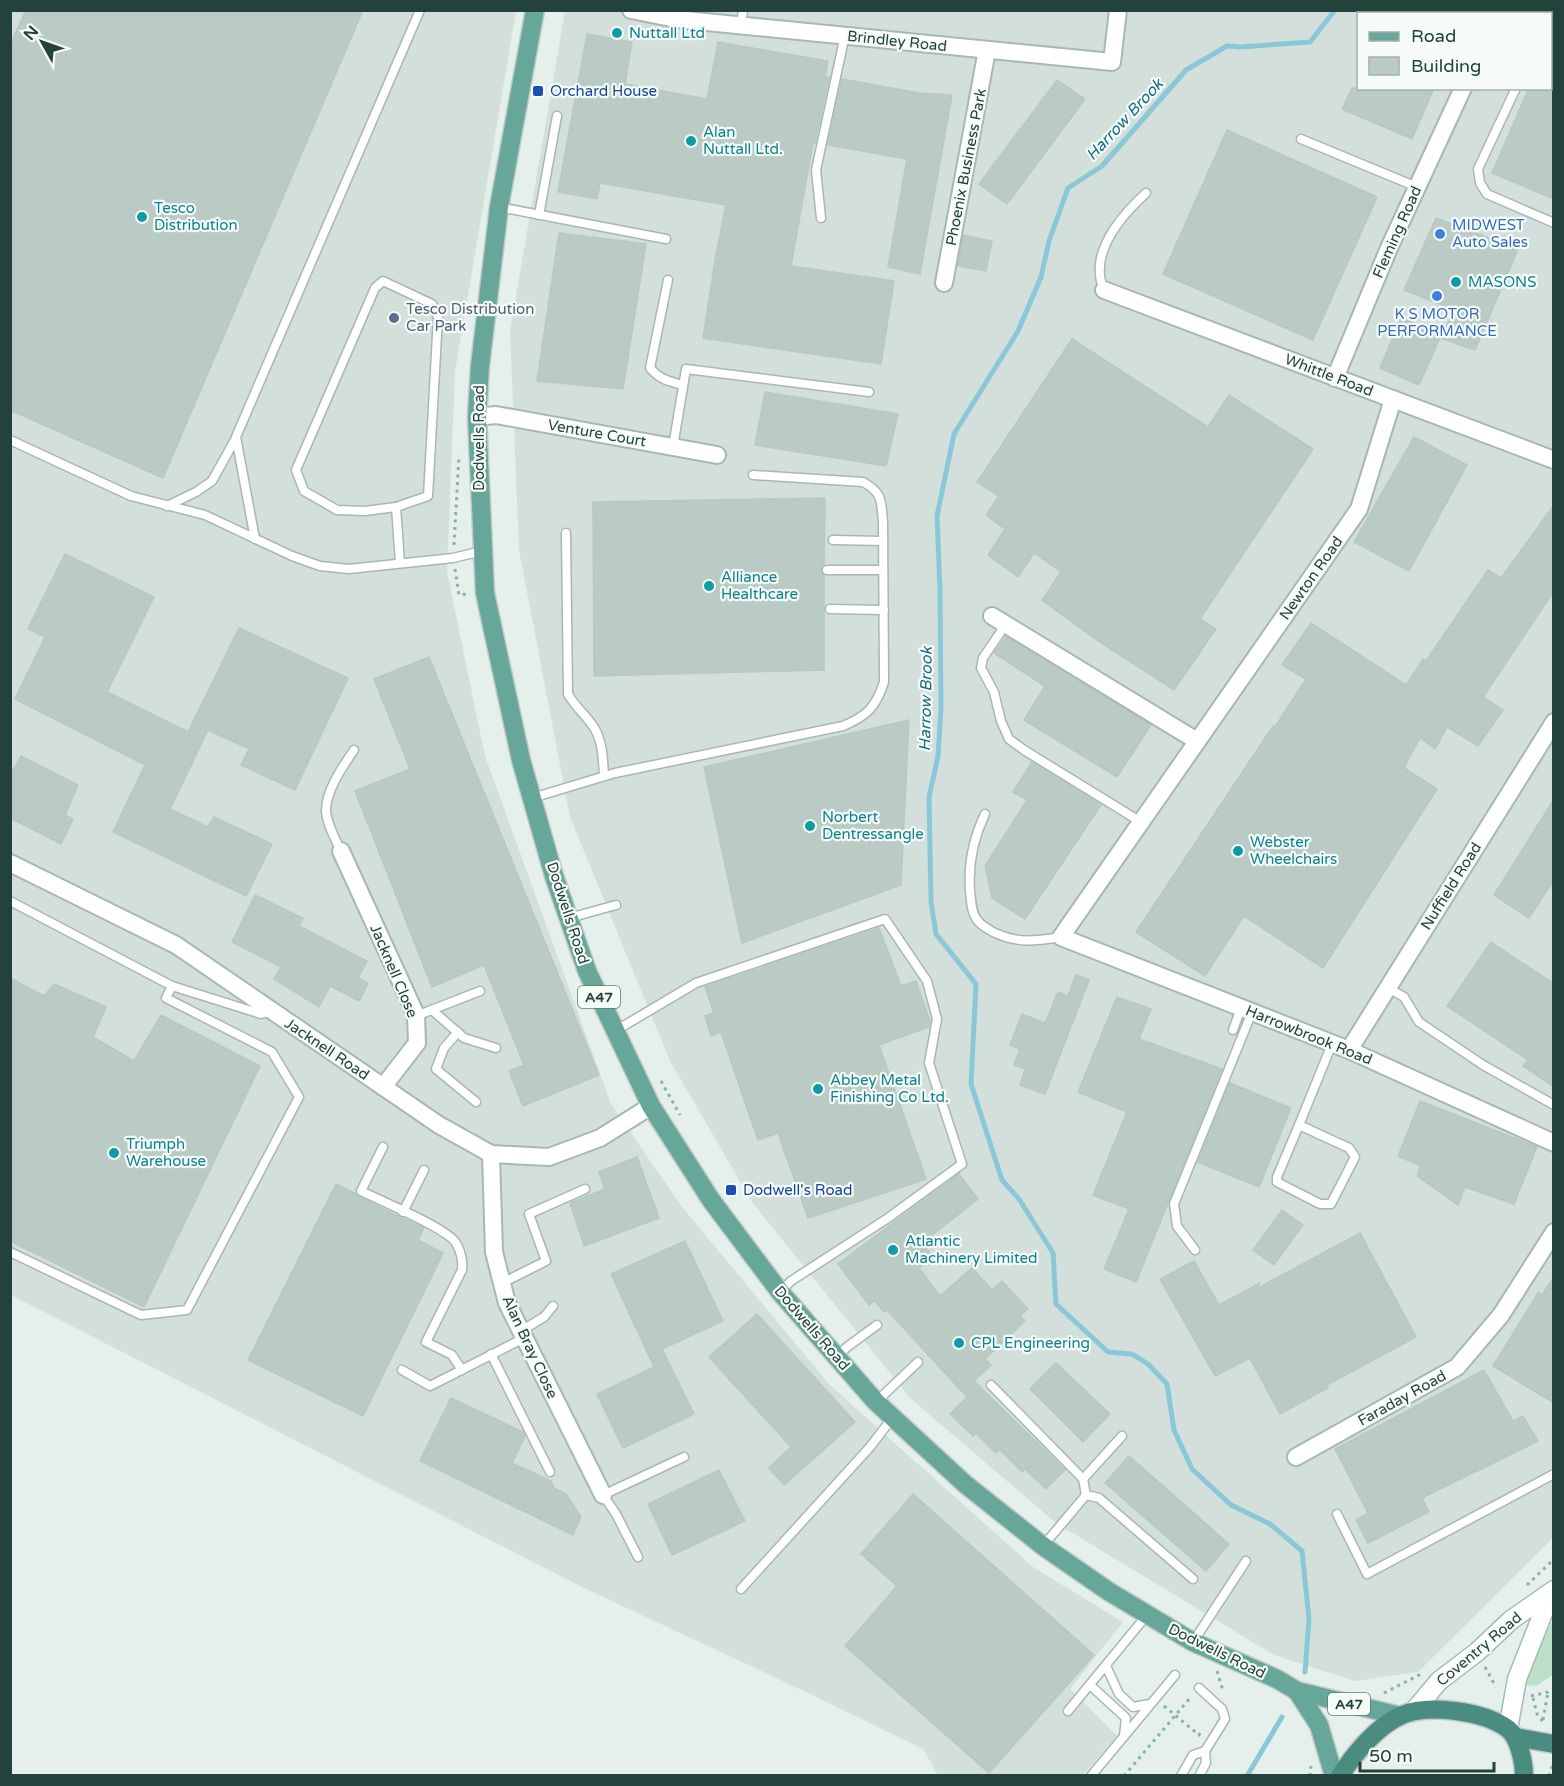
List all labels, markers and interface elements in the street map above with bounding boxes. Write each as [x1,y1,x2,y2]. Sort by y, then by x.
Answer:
north arrow [12,12,72,72]
legend [1357,12,1552,90]
text: N [19,22,43,44]
place label: Nuttall Ltd [629,24,705,42]
text: Road [1411,25,1456,47]
marker: Nuttall Ltd [610,26,624,40]
street label: Brindley Road [846,27,948,55]
text: Building [1411,55,1481,77]
water label: Harrow Brook [1082,74,1169,165]
place label: Orchard House [550,82,657,100]
marker: Orchard House [531,84,545,98]
street label: Phoenix Business Park [942,87,990,247]
place label: Alan Nuttall Ltd. [703,123,783,158]
marker: Alan Nuttall Ltd. [684,134,698,148]
street label: Fleming Road [1369,183,1425,281]
place label: Tesco Distribution [154,199,238,234]
marker: Tesco Distribution [135,210,149,224]
place label: MIDWEST Auto Sales [1452,216,1528,251]
marker: MIDWEST Auto Sales [1433,227,1447,241]
place label: MASONS [1468,273,1536,291]
marker: MASONS [1449,275,1463,289]
marker: K S MOTOR PERFORMANCE [1430,289,1444,303]
place label: Tesco Distribution Car Park [406,300,534,335]
place label: K S MOTOR PERFORMANCE [1377,305,1497,340]
marker: Tesco Distribution Car Park [387,311,401,325]
street label: Whittle Road [1282,350,1376,400]
street label: Dodwells Road [470,385,488,491]
street label: Venture Court [546,415,648,451]
street label: Newton Road [1276,533,1346,623]
place label: Alliance Healthcare [721,568,798,603]
marker: Alliance Healthcare [702,579,716,593]
water label: Harrow Brook [915,645,937,751]
place label: Norbert Dentressangle [822,808,924,843]
marker: Norbert Dentressangle [803,819,817,833]
place label: Webster Wheelchairs [1250,833,1337,868]
street label: Nuffield Road [1417,839,1485,933]
marker: Webster Wheelchairs [1231,844,1245,858]
street label: Dodwells Road [543,860,593,966]
street label: Jacknell Close [366,922,422,1020]
road number: A47 [578,986,620,1008]
street label: Harrowbrook Road [1243,1001,1375,1069]
street label: Jacknell Road [281,1014,373,1084]
place label: Abbey Metal Finishing Co Ltd. [830,1071,949,1106]
marker: Abbey Metal Finishing Co Ltd. [811,1082,825,1096]
place label: Triumph Warehouse [126,1135,206,1170]
marker: Triumph Warehouse [107,1146,121,1160]
place label: Dodwell's Road [743,1181,852,1199]
marker: Dodwell's Road [724,1183,738,1197]
place label: Atlantic Machinery Limited [905,1232,1038,1267]
marker: Atlantic Machinery Limited [886,1243,900,1257]
street label: Dodwells Road [770,1282,854,1374]
street label: Alan Bray Close [498,1293,562,1401]
place label: CPL Engineering [971,1334,1090,1352]
marker: CPL Engineering [952,1336,966,1350]
street label: Faraday Road [1355,1366,1449,1430]
street label: Coventry Road [1433,1608,1525,1690]
street label: Dodwells Road [1165,1620,1269,1682]
road number: A47 [1328,1693,1370,1715]
scale bar [1360,1735,1494,1773]
text: 50 m [1369,1745,1413,1767]

